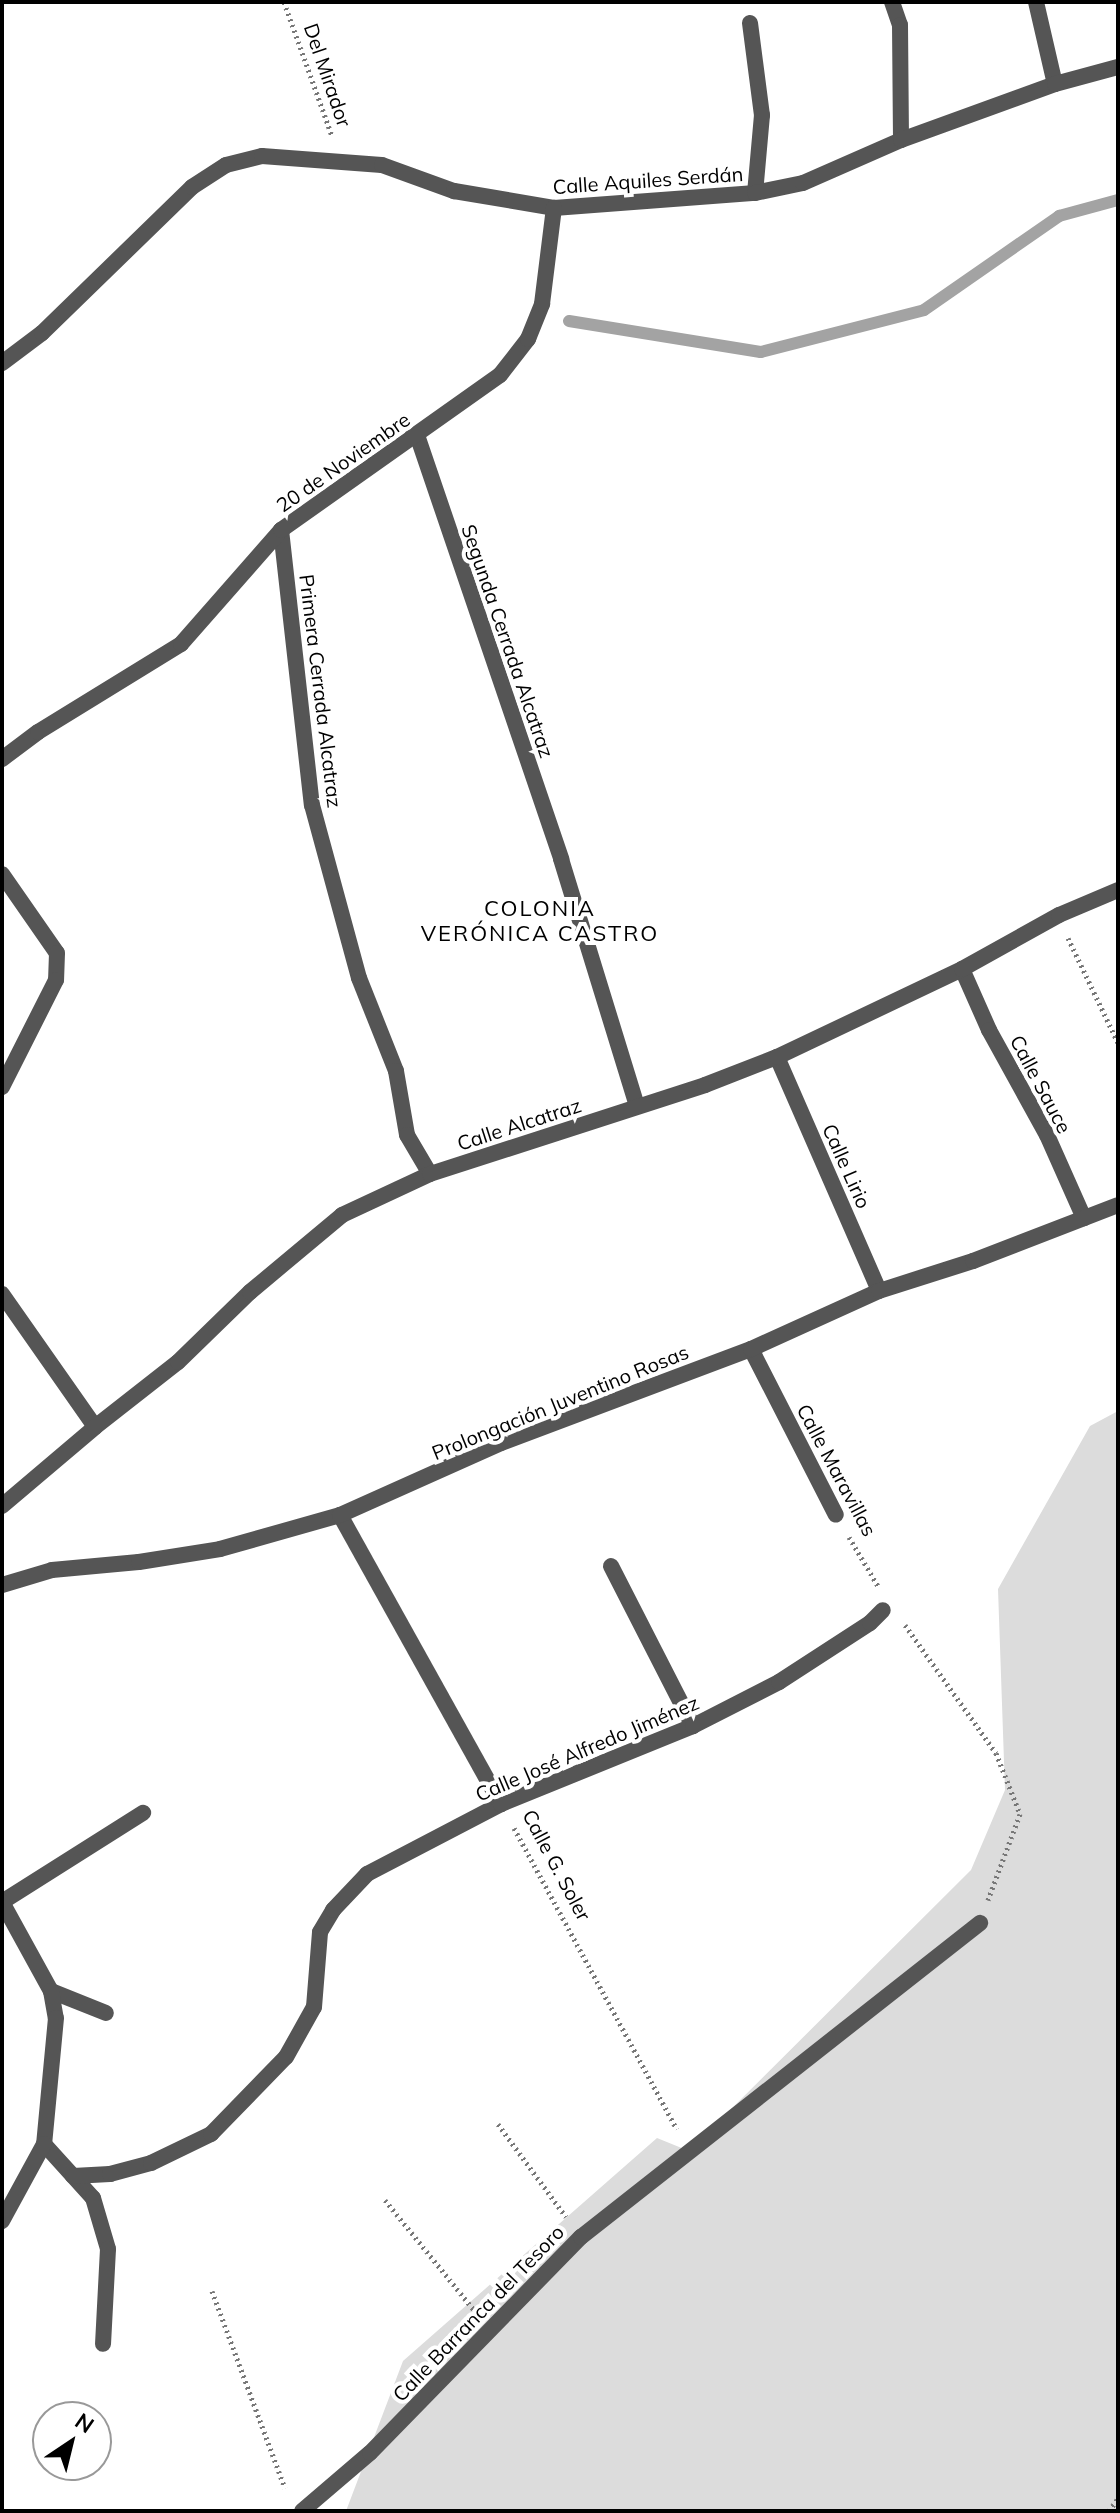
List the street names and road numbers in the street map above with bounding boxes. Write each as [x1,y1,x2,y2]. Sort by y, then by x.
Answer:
street label: Del Mirador [299,20,357,130]
street label: Calle Aquiles Serdán [552,161,744,199]
street label: 20 de Noviembre [272,407,414,517]
street label: Segunda Cerrada Alcatraz [457,521,559,761]
street label: Primera Cerrada Alcatraz [295,573,347,809]
street label: Calle Sauce [1005,1031,1077,1137]
street label: Calle Alcatraz [454,1093,584,1155]
street label: Calle Lirio [818,1120,876,1212]
street label: Prolongación Juventino Rosas [428,1339,692,1465]
street label: Calle Maravillas [792,1400,882,1540]
street label: Calle José Alfredo Jiménez [472,1690,702,1806]
street label: Calle G. Soler [518,1805,596,1925]
street label: Calle Barranca del Tesoro [387,2220,569,2406]

